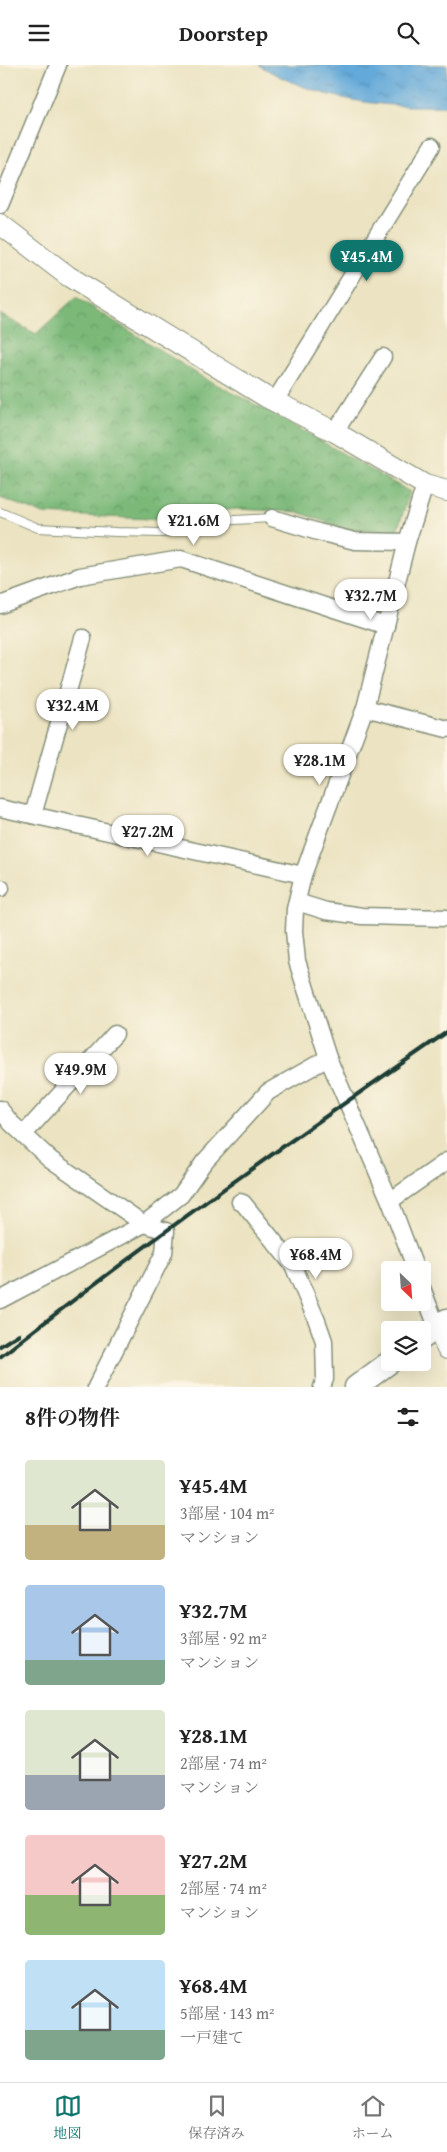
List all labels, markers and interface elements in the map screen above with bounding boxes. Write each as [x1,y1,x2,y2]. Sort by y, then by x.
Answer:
text: Doorstep [179,17,268,49]
icon: menu [25,19,53,47]
icon: search [394,19,422,47]
pin: ¥45.4M [326,239,408,282]
text: ¥45.4M [341,244,393,268]
pin: ¥21.6M [153,503,235,546]
text: ¥21.6M [168,508,220,532]
pin: ¥32.7M [330,579,412,621]
text: ¥32.7M [345,583,397,607]
pin: ¥32.4M [32,689,114,731]
text: ¥32.4M [47,693,99,717]
pin: ¥28.1M [279,743,361,786]
text: ¥28.1M [294,748,346,772]
pin: ¥27.2M [107,815,189,857]
text: ¥27.2M [122,819,174,843]
pin: ¥49.9M [40,1053,122,1095]
text: ¥49.9M [55,1057,107,1081]
pin: ¥68.4M [275,1237,357,1280]
text: ¥68.4M [290,1242,342,1266]
north arrow [381,1261,431,1311]
map controls [381,1261,431,1371]
button: layers [381,1321,431,1371]
text: 8件の物件 [25,1402,120,1433]
icon: filters [394,1403,422,1431]
text: ¥45.4M [180,1470,248,1501]
icon: home [65,1480,125,1540]
text: 3部屋 · 104 m² [180,1501,275,1525]
text: マンション [180,1525,259,1549]
text: ¥32.7M [180,1595,248,1626]
icon: home [65,1605,125,1665]
text: 3部屋 · 92 m² [180,1626,267,1650]
text: マンション [180,1650,259,1674]
text: ¥28.1M [180,1720,248,1751]
icon: home [65,1730,125,1790]
text: 2部屋 · 74 m² [180,1751,267,1775]
text: マンション [180,1775,259,1799]
text: ¥27.2M [180,1845,248,1876]
icon: home [65,1855,125,1915]
text: 2部屋 · 74 m² [180,1876,267,1900]
text: マンション [180,1900,259,1924]
text: ¥68.4M [180,1970,248,2001]
icon: home [65,1980,125,2040]
text: 5部屋 · 143 m² [180,2001,275,2025]
text: 一戸建て [180,2025,244,2049]
tab: 地図 [54,2092,82,2143]
tab: 保存済み [189,2092,245,2143]
tab: ホーム [352,2092,394,2143]

